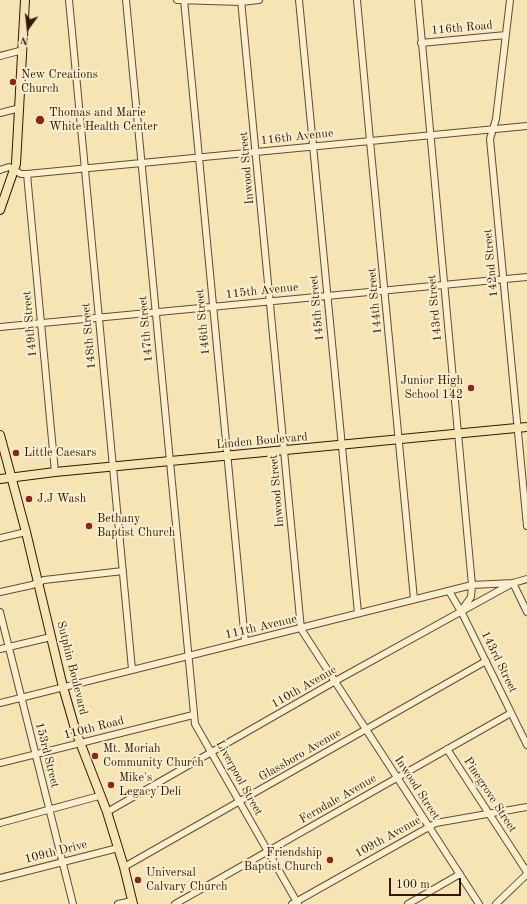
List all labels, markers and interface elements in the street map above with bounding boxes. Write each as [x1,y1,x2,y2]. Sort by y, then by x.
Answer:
north arrow [8,8,48,48]
street label: 116th Road [431,18,493,38]
text: N [19,34,30,46]
place label: New Creations Church [21,68,98,96]
marker: New Creations Church [8,77,18,87]
place label: Thomas and Marie White Health Center [49,106,158,134]
marker: Thomas and Marie White Health Center [34,114,46,126]
street label: 116th Avenue [260,126,334,148]
street label: Inwood Street [237,131,257,205]
street label: 142nd Street [481,228,501,298]
street label: 144th Street [365,267,385,335]
street label: 145th Street [307,274,327,342]
street label: 143rd Street [425,274,445,342]
street label: 115th Avenue [225,280,299,302]
street label: 146th Street [193,288,213,356]
street label: 149th Street [20,290,40,358]
street label: 147th Street [136,295,156,363]
street label: 148th Street [79,302,99,370]
place label: Junior High School 142 [400,374,463,402]
marker: Junior High School 142 [466,383,476,393]
street label: Linden Boulevard [216,430,308,452]
place label: Little Caesars [24,446,97,460]
marker: Little Caesars [11,448,21,458]
street label: Inwood Street [267,454,287,528]
place label: J.J Wash [37,492,86,506]
marker: J.J Wash [24,494,34,504]
place label: Bethany Baptist Church [97,512,175,540]
marker: Bethany Baptist Church [84,521,94,531]
street label: 111th Avenue [224,612,298,642]
street label: Sutphin Boulevard [53,620,91,716]
street label: 143rd Street [478,629,520,695]
street label: 110th Avenue [269,662,339,712]
street label: 110th Road [62,714,126,742]
street label: 153rd Street [32,721,62,789]
street label: Glassboro Avenue [256,726,344,784]
street label: Liverpool Street [212,738,266,818]
place label: Mt. Moriah Community Church [103,742,204,770]
marker: Mt. Moriah Community Church [90,751,100,761]
street label: Inwood Street [391,753,443,823]
street label: Pinegrove Street [460,755,520,835]
place label: Mike's Legacy Deli [119,771,181,799]
street label: Ferndale Avenue [297,771,379,827]
marker: Mike's Legacy Deli [106,780,116,790]
street label: 109th Avenue [353,813,423,861]
street label: 109th Drive [23,837,89,867]
place label: Friendship Baptist Church [244,846,322,874]
marker: Friendship Baptist Church [325,855,335,865]
place label: Universal Calvary Church [146,866,227,894]
scale bar [391,870,463,896]
marker: Universal Calvary Church [133,875,143,885]
text: 100 m [396,879,430,891]

